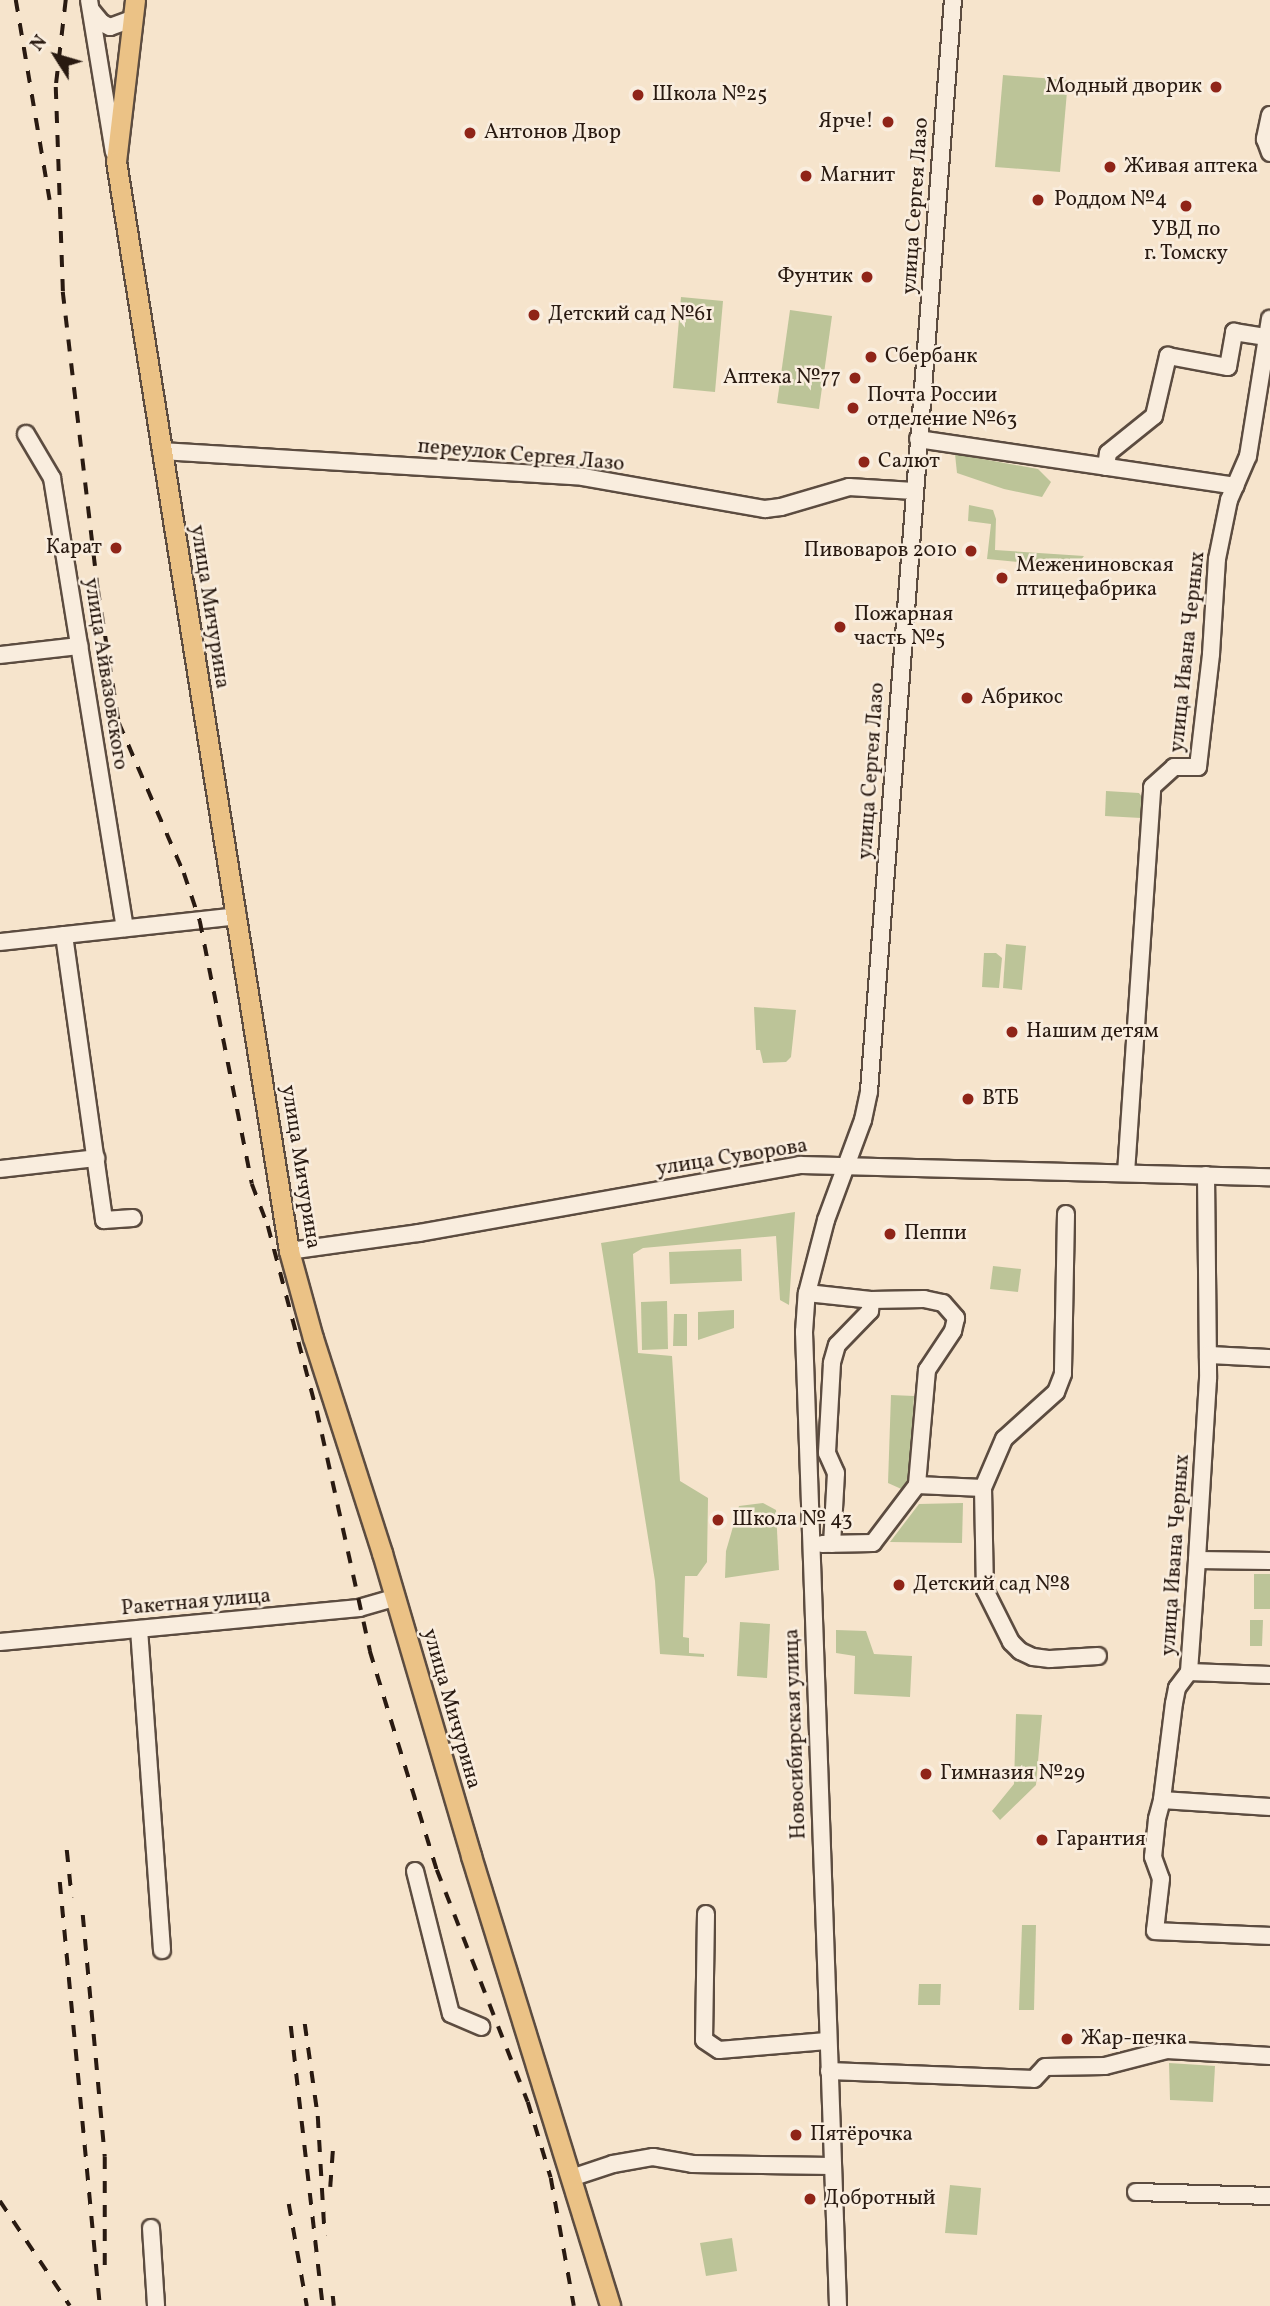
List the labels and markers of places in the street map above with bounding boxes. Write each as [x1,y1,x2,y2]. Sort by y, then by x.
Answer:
place label: Модный дворик [1045,74,1202,100]
marker: Модный дворик [1208,79,1224,95]
place label: Школа №25 [652,82,767,108]
marker: Школа №25 [630,87,646,103]
place label: Ярче! [819,109,874,135]
marker: Ярче! [880,114,896,130]
place label: Антонов Двор [484,120,621,146]
marker: Антонов Двор [462,125,478,141]
place label: Живая аптека [1124,154,1258,180]
marker: Живая аптека [1102,159,1118,175]
place label: Магнит [820,163,895,189]
marker: Магнит [798,168,814,184]
place label: Роддом №4 [1054,187,1167,213]
marker: Роддом №4 [1028,190,1048,210]
marker: УВД по г. Томску [1178,198,1194,214]
place label: УВД по г. Томску [1144,217,1228,267]
place label: Фунтик [778,264,853,290]
marker: Фунтик [859,269,875,285]
place label: Детский сад №61 [548,302,713,328]
marker: Детский сад №61 [526,307,542,323]
place label: Сбербанк [885,344,977,370]
marker: Сбербанк [863,349,879,365]
place label: Аптека №77 [723,365,841,391]
marker: Аптека №77 [847,370,863,386]
place label: Почта России отделение №63 [867,383,1017,433]
marker: Почта России отделение №63 [845,400,861,416]
place label: Салют [878,449,940,475]
marker: Салют [856,454,872,470]
place label: Карат [46,535,102,561]
place label: Пивоваров 2010 [804,538,957,564]
marker: Карат [108,540,124,556]
marker: Пивоваров 2010 [963,543,979,559]
place label: Межениновская птицефабрика [1016,553,1174,603]
marker: Межениновская птицефабрика [994,570,1010,586]
place label: Пожарная часть №5 [854,602,953,652]
marker: Пожарная часть №5 [832,619,848,635]
place label: Абрикос [981,685,1063,711]
marker: Абрикос [959,690,975,706]
place label: Нашим детям [1026,1019,1159,1045]
marker: Нашим детям [1004,1024,1020,1040]
place label: ВТБ [982,1086,1019,1112]
marker: ВТБ [960,1091,976,1107]
place label: Пеппи [904,1221,967,1247]
marker: Пеппи [882,1226,898,1242]
place label: Школа № 43 [732,1507,853,1533]
marker: Школа № 43 [710,1512,726,1528]
place label: Детский сад №8 [913,1572,1070,1598]
marker: Детский сад №8 [891,1577,907,1593]
place label: Гимназия №29 [940,1761,1085,1787]
marker: Гимназия №29 [918,1766,934,1782]
place label: Гарантия [1056,1827,1146,1853]
marker: Гарантия [1034,1832,1050,1848]
place label: Жар-печка [1081,2026,1187,2052]
marker: Жар-печка [1059,2031,1075,2047]
place label: Пятёрочка [810,2122,913,2148]
marker: Пятёрочка [788,2127,804,2143]
place label: Добротный [824,2186,936,2212]
marker: Добротный [802,2191,818,2207]

